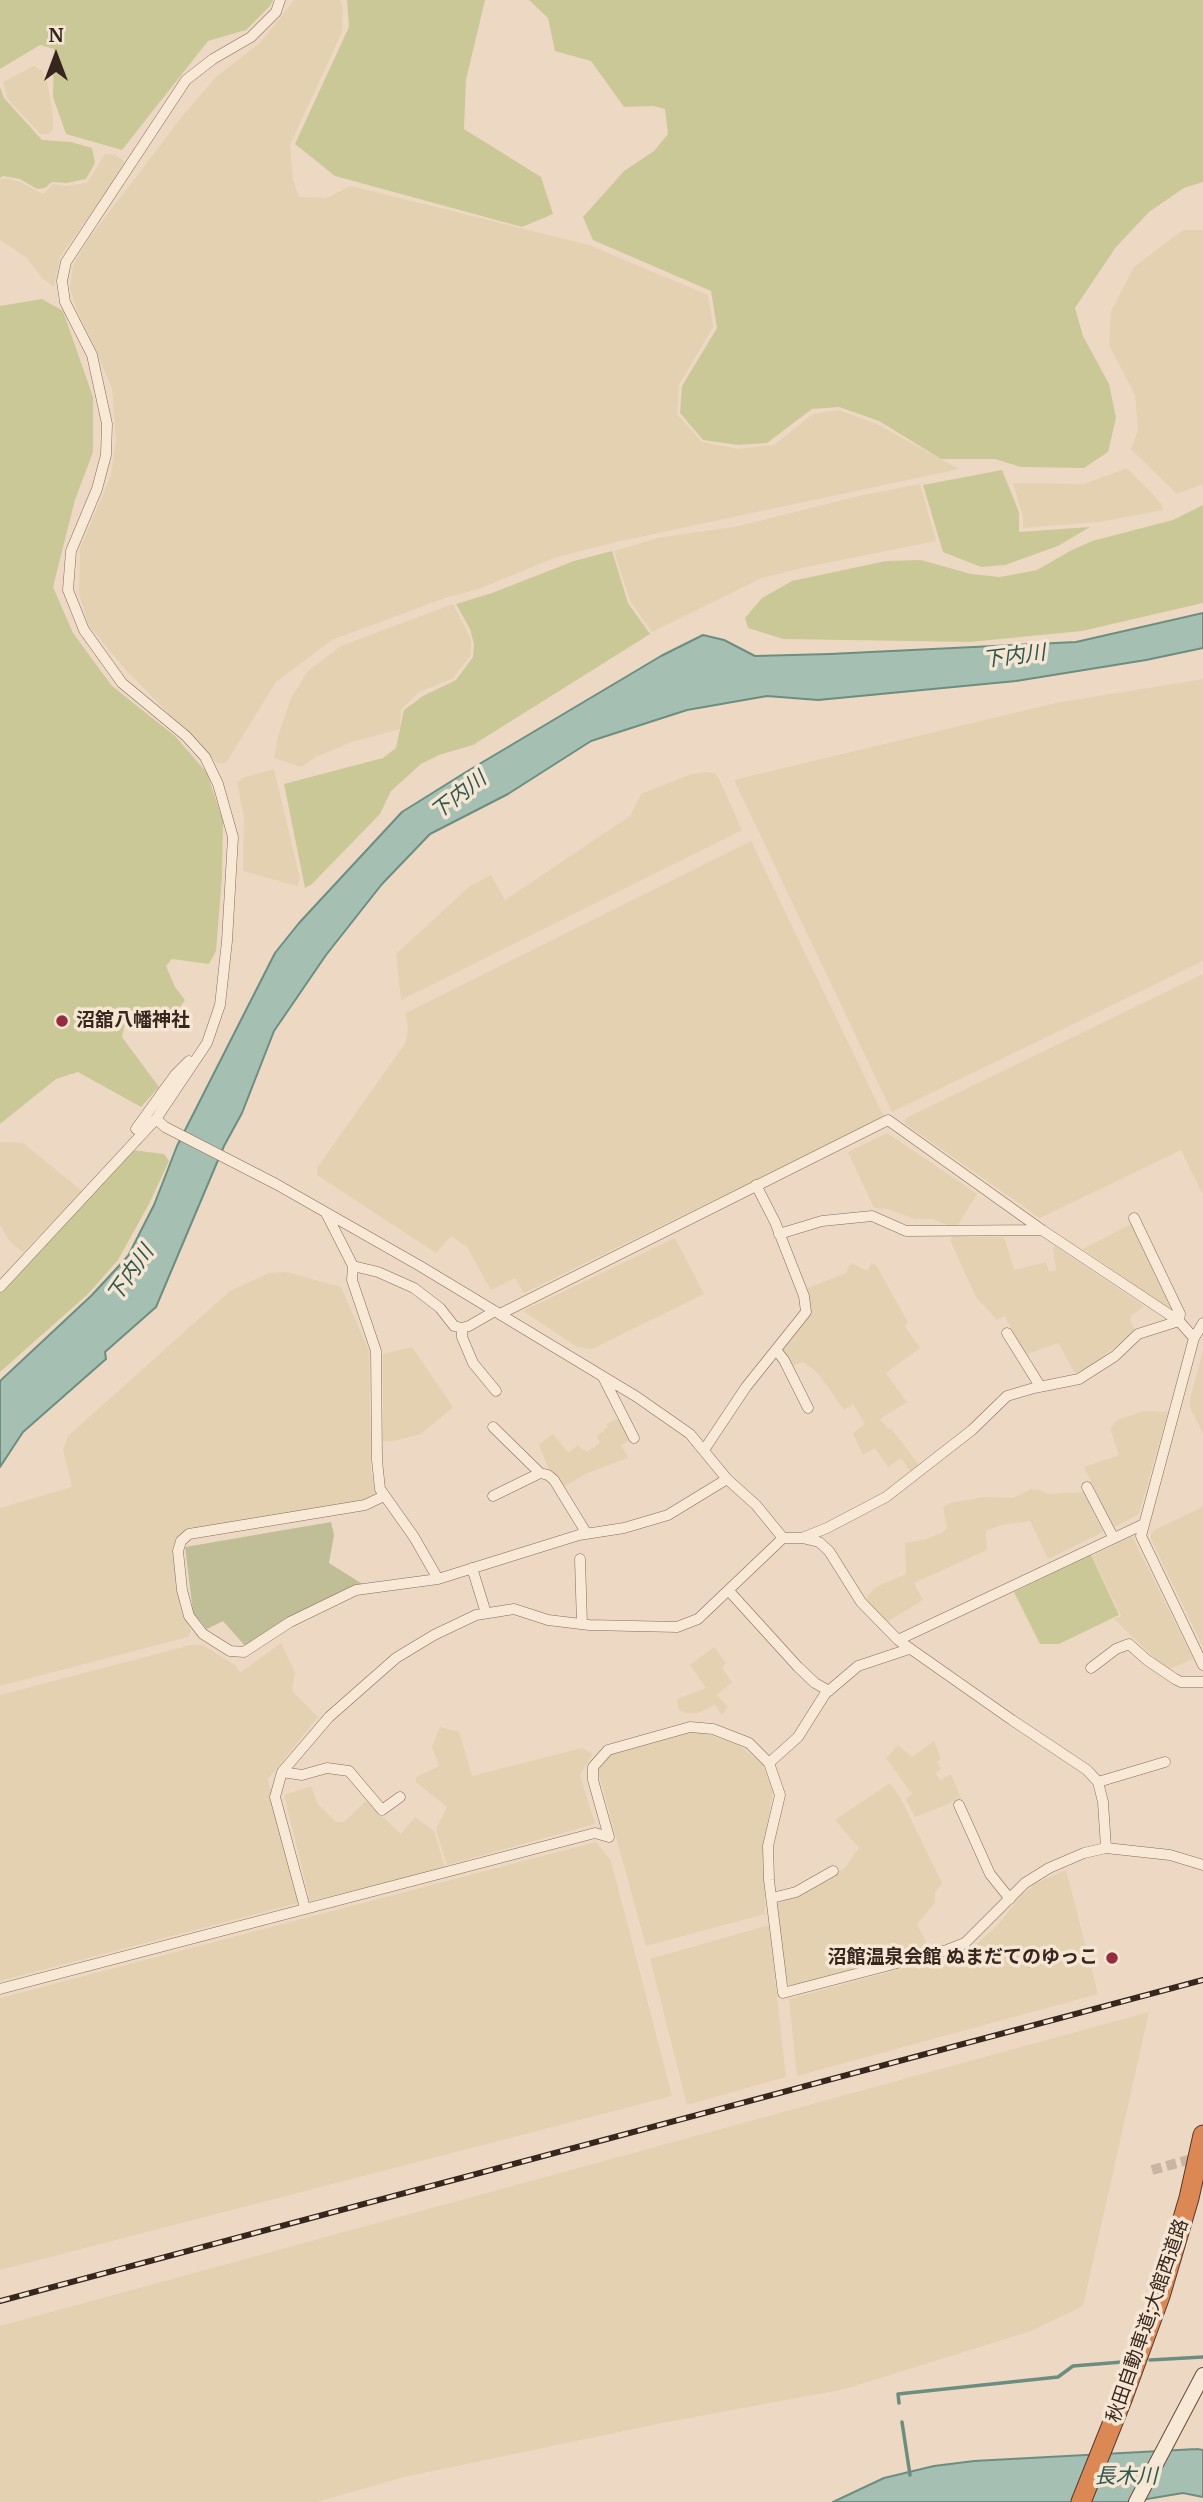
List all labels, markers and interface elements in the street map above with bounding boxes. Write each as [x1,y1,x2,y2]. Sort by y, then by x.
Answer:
north arrow [21,21,91,91]
text: N [48,23,64,47]
water label: 下内川 [981,641,1047,673]
water label: 下内川 [426,767,492,825]
place label: 沼舘八幡神社 [76,1010,190,1032]
marker: 沼舘八幡神社 [54,1013,70,1029]
water label: 下内川 [103,1241,159,1307]
place label: 沼館温泉会館 ぬまだてのゆっこ [827,1947,1098,1969]
marker: 沼館温泉会館 ぬまだてのゆっこ [1104,1950,1120,1966]
street label: 秋田自動車道;大館西道路 [1102,2216,1194,2426]
water label: 長木川 [1095,2464,1157,2490]

